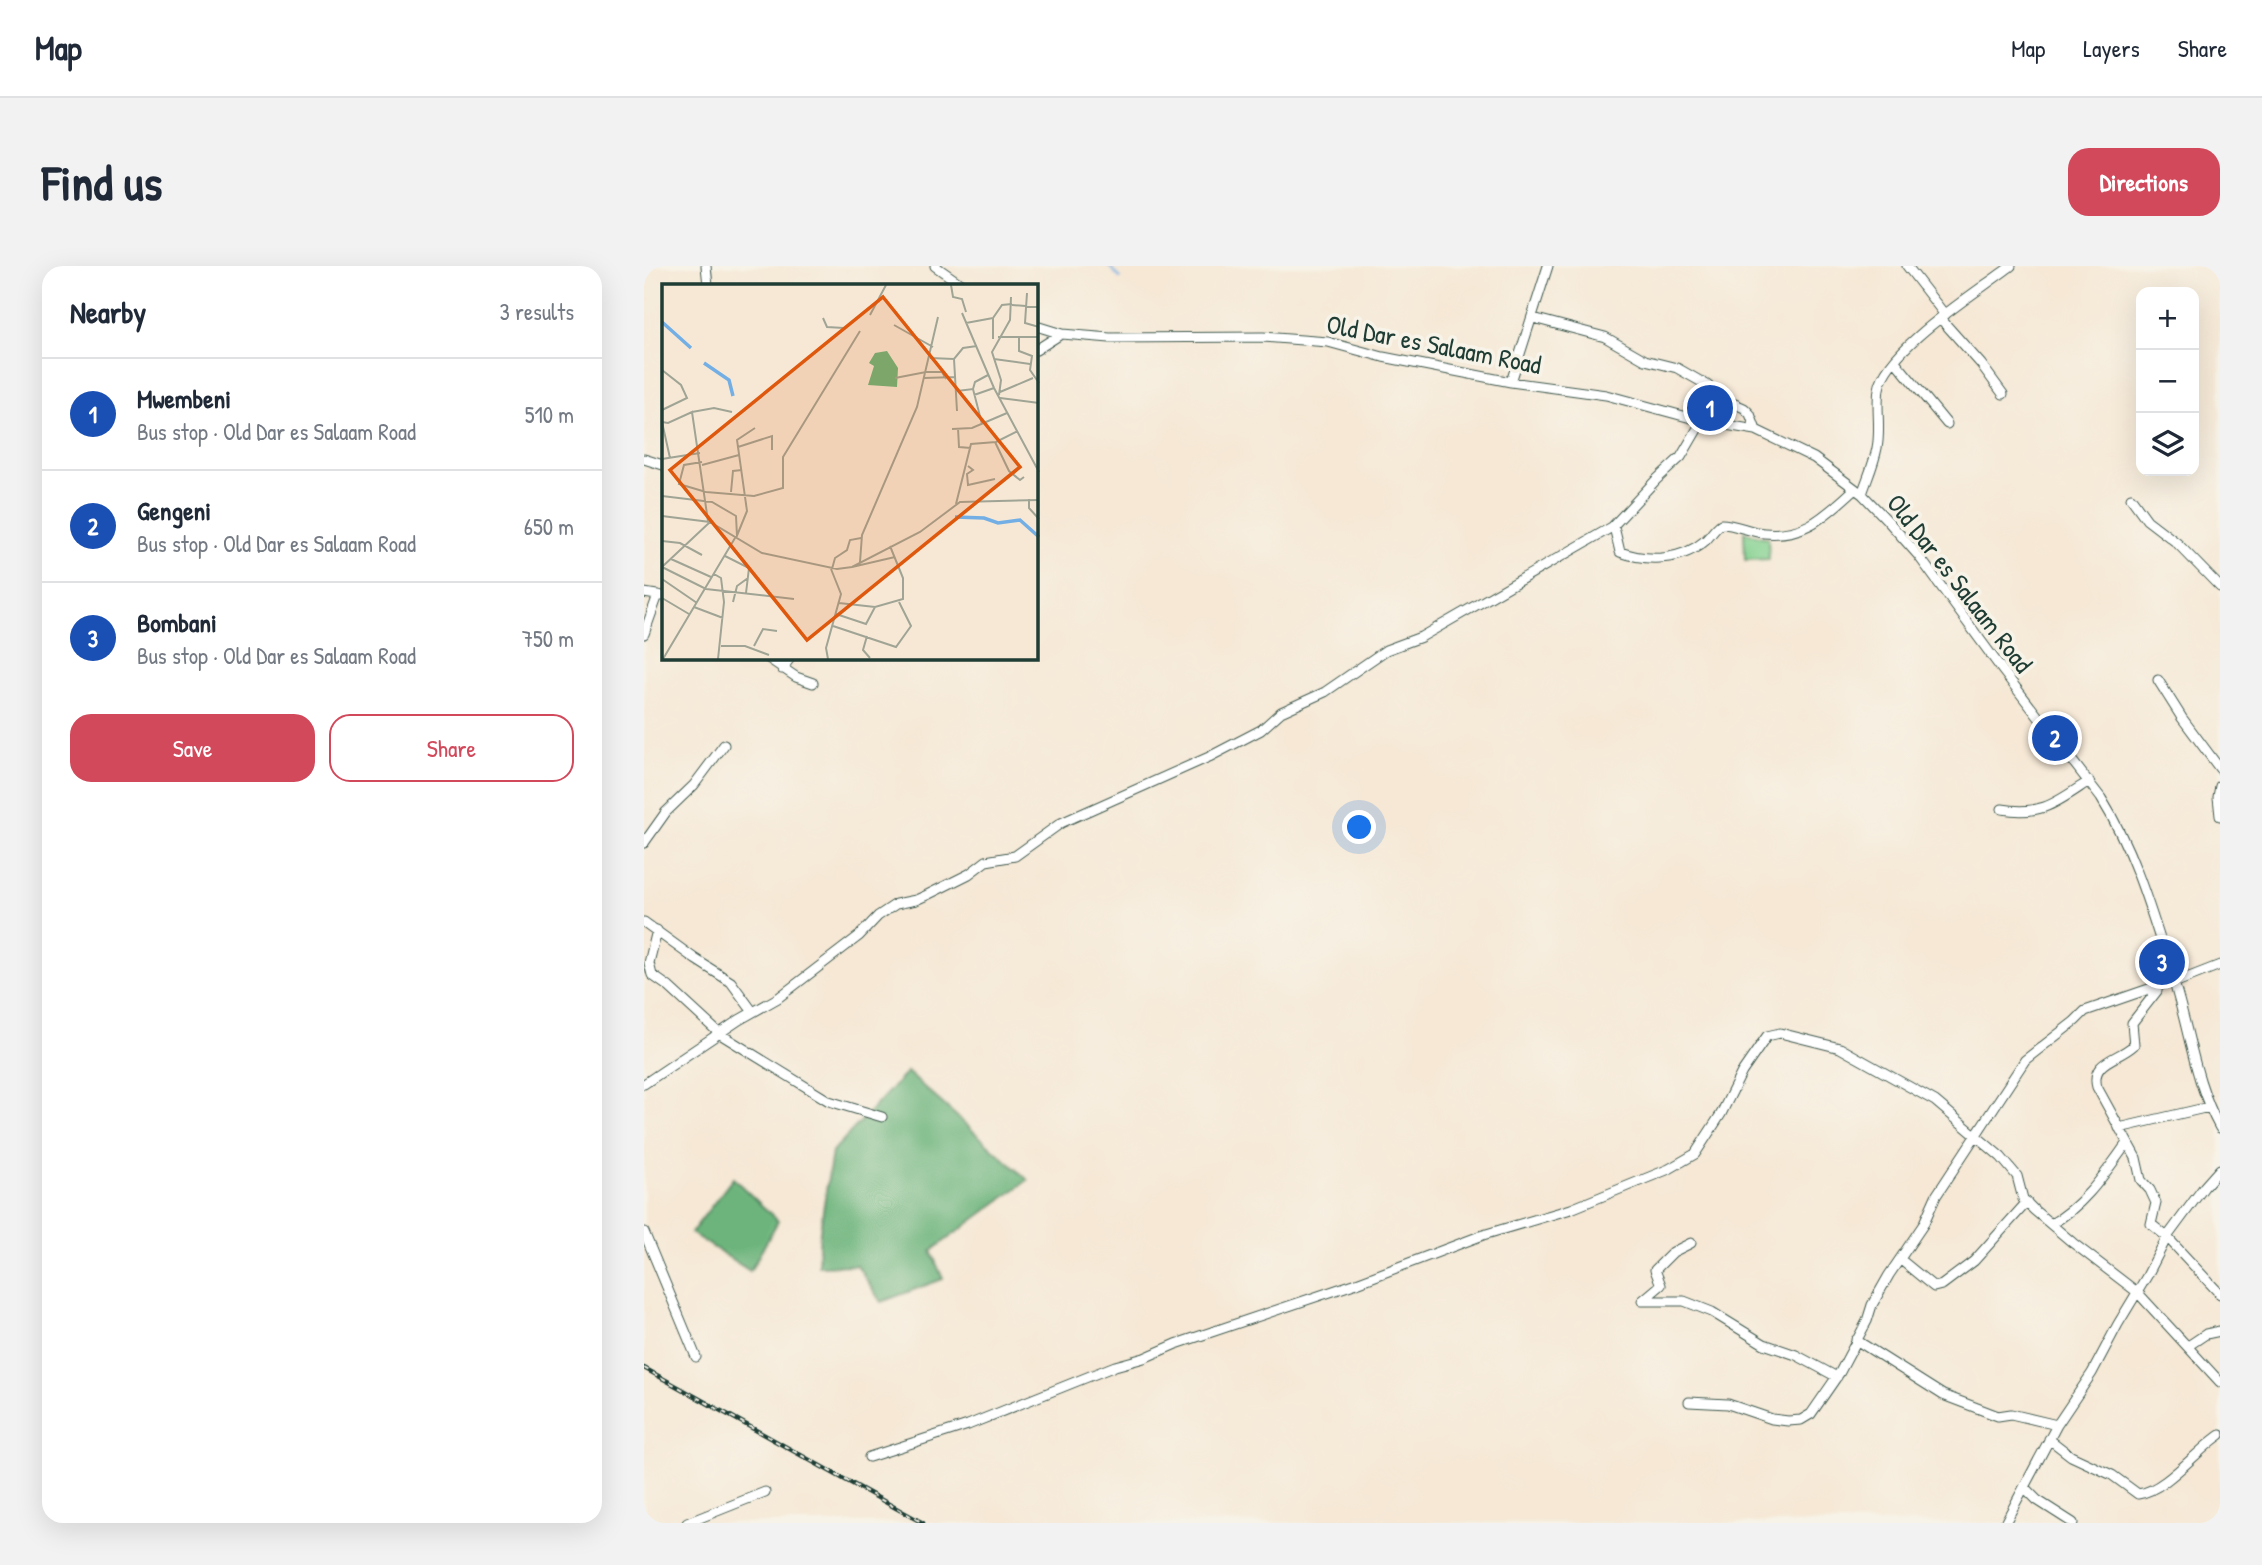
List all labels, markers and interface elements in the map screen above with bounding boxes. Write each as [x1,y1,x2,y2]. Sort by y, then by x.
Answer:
text: Map [35,26,82,70]
text: Map [2011,32,2045,64]
text: Layers [2083,32,2140,64]
text: Share [2178,32,2227,64]
button: Directions [2068,148,2220,216]
text: Find us [42,149,162,215]
inset map [662,284,1038,660]
map controls [2136,287,2199,476]
button: + [2136,287,2199,350]
text: Nearby [70,292,146,332]
text: 3 results [499,296,574,327]
street label: Old Dar es Salaam Road [1324,306,1544,382]
button: − [2136,350,2199,413]
text: Mwembeni [137,381,231,416]
pin: 1 [1687,382,1733,434]
text: 1 [89,399,97,430]
text: 510 m [525,399,574,430]
button: layers [2136,413,2199,476]
text: Bus stop · Old Dar es Salaam Road [137,416,416,447]
street label: Old Dar es Salaam Road [1879,486,2041,680]
text: Gengeni [137,493,211,528]
text: 2 [88,511,98,542]
text: 650 m [524,511,574,542]
text: Bus stop · Old Dar es Salaam Road [137,528,416,559]
text: Bombani [137,605,217,640]
text: 3 [88,623,98,654]
text: 750 m [522,623,574,654]
text: Bus stop · Old Dar es Salaam Road [137,640,416,671]
pin: 2 [2032,712,2078,764]
button: Save [70,714,315,782]
button: Share [329,714,574,782]
your location [1342,810,1376,844]
pin: 3 [2139,936,2185,988]

